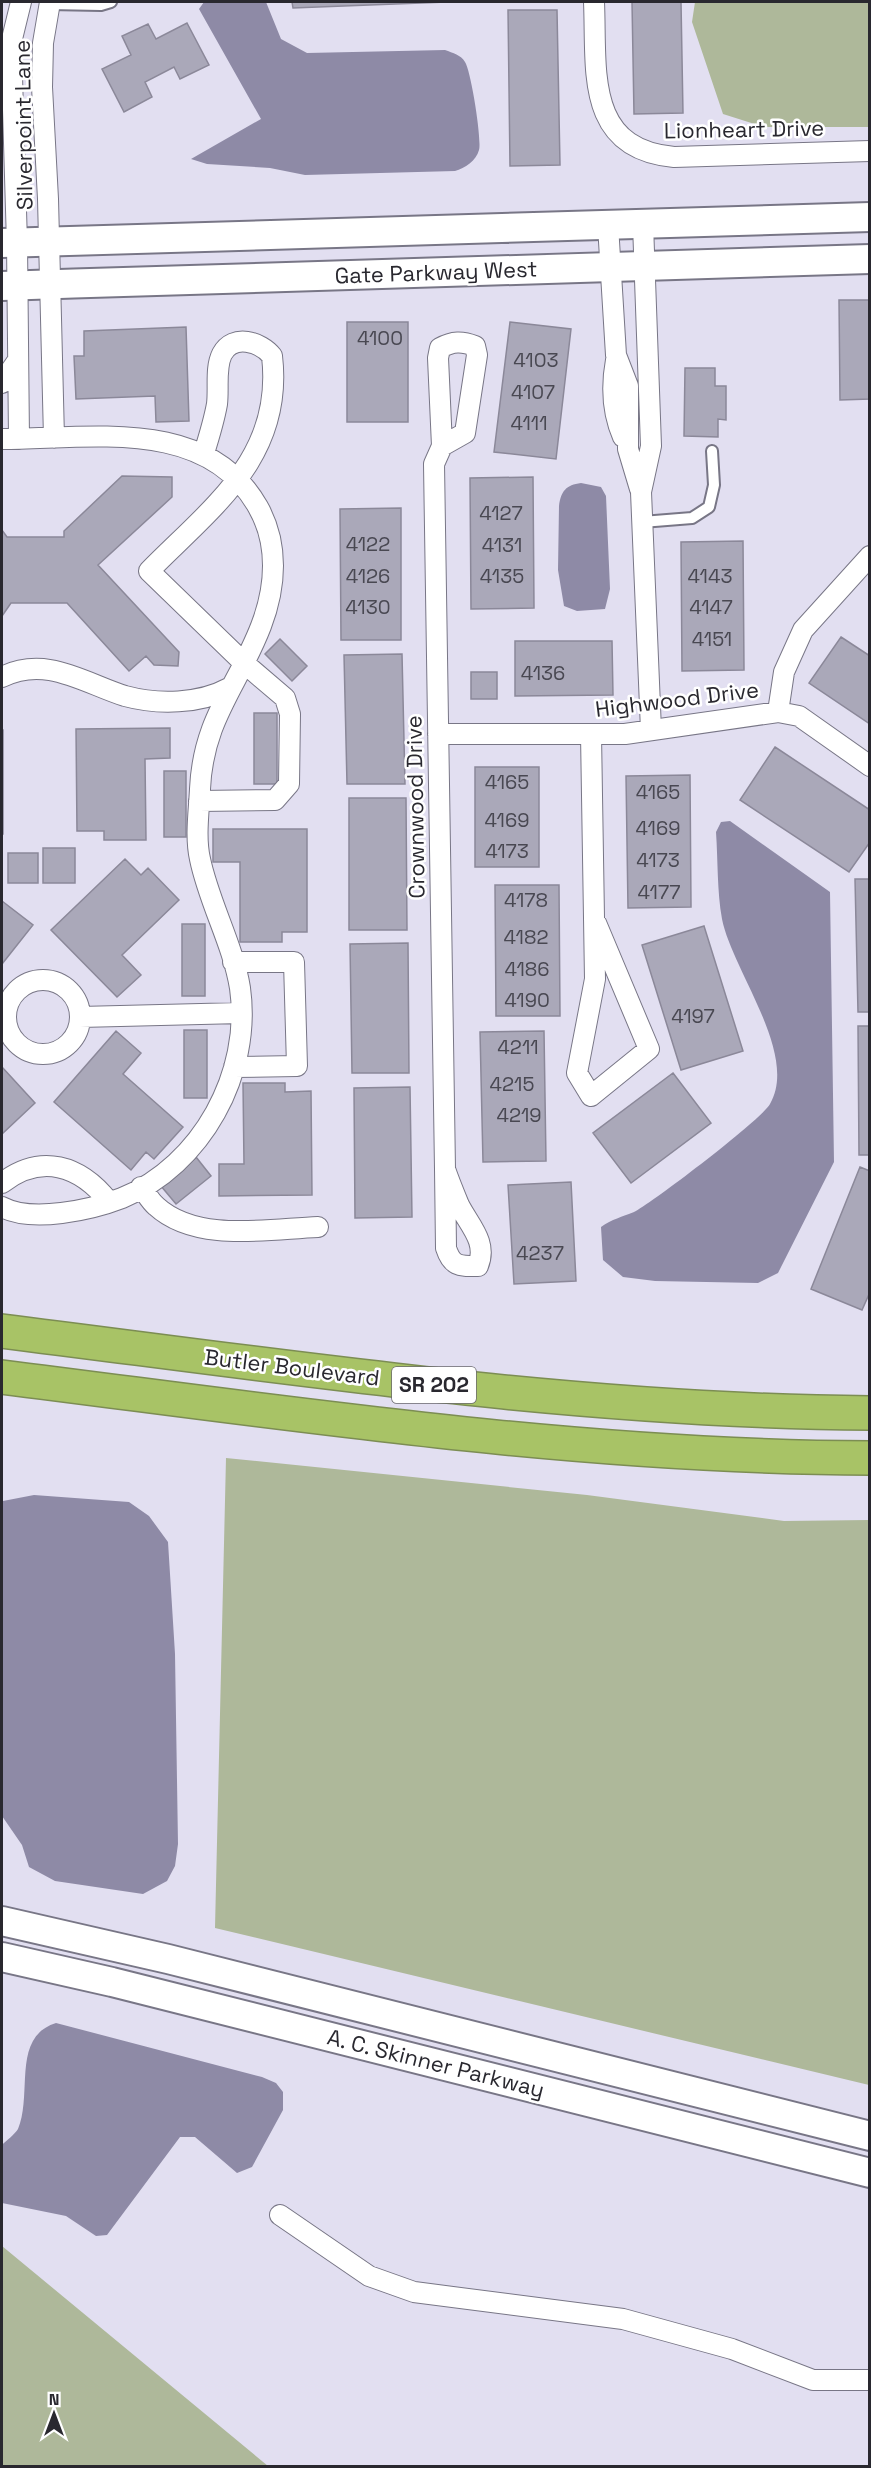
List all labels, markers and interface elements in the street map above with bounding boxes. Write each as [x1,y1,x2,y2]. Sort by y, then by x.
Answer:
street label: Silverpoint Lane [8,40,38,210]
street label: Lionheart Drive [664,114,824,144]
street label: Gate Parkway West [334,254,538,290]
house number: 4100 [357,325,403,351]
house number: 4103 [513,347,559,373]
house number: 4107 [511,379,555,405]
house number: 4111 [510,410,548,436]
house number: 4127 [479,500,523,526]
house number: 4122 [346,531,390,557]
house number: 4131 [482,532,522,558]
house number: 4126 [346,563,390,589]
house number: 4135 [480,563,524,589]
house number: 4143 [688,563,732,589]
house number: 4130 [345,594,391,620]
house number: 4147 [689,594,733,620]
house number: 4151 [692,626,732,652]
house number: 4136 [521,660,565,686]
street label: Highwood Drive [594,675,760,723]
street label: Crownwood Drive [399,715,431,899]
house number: 4165 [485,769,529,795]
house number: 4165 [636,779,680,805]
house number: 4169 [485,807,529,833]
house number: 4169 [636,815,680,841]
house number: 4173 [485,838,529,864]
house number: 4173 [636,847,680,873]
house number: 4177 [638,879,680,905]
house number: 4178 [504,887,548,913]
house number: 4182 [504,924,548,950]
house number: 4186 [504,956,550,982]
house number: 4190 [504,987,550,1013]
house number: 4197 [671,1003,715,1029]
house number: 4211 [497,1034,539,1060]
house number: 4215 [490,1071,534,1097]
house number: 4219 [496,1102,542,1128]
house number: 4237 [516,1240,564,1266]
street label: Butler Boulevard [203,1342,381,1392]
road number: SR 202 [392,1367,476,1403]
street label: A. C. Skinner Parkway [325,2022,547,2104]
north arrow [24,2384,84,2444]
text: N [49,2389,59,2410]

